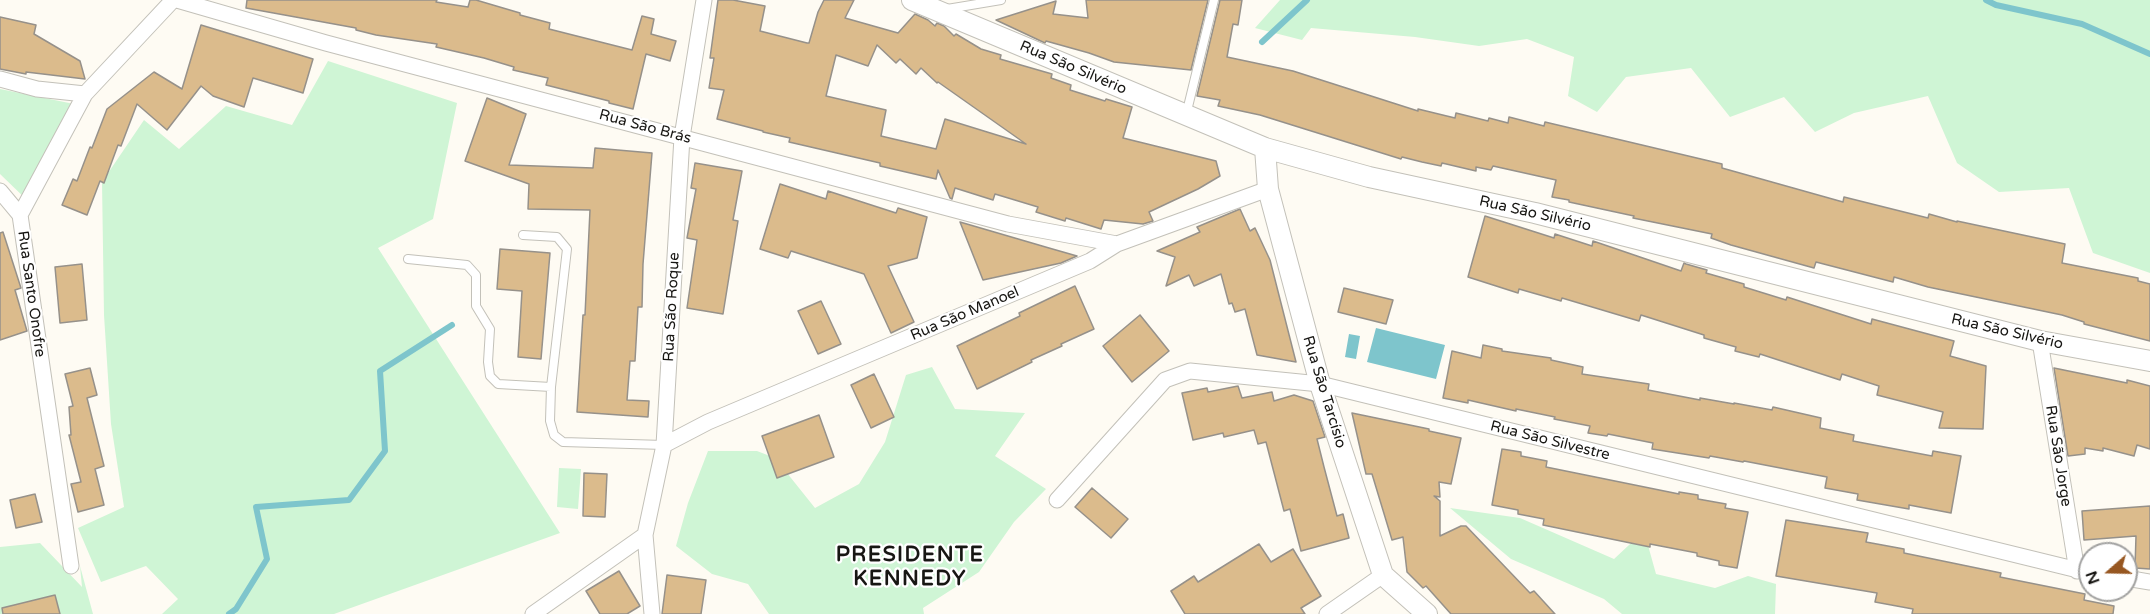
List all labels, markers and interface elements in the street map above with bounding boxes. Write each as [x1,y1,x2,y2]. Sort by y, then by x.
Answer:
street label: Rua São Silvério [1017,37,1129,99]
street label: Rua São Brás [597,106,693,148]
street label: Rua São Silvério [1477,192,1593,236]
street label: Rua Santo Onofre [13,230,49,358]
street label: Rua São Roque [660,252,684,362]
street label: Rua São Manoel [908,283,1022,345]
street label: Rua São Silvério [1949,310,2065,354]
street label: Rua São Tarcísio [1298,334,1350,450]
street label: Rua São Jorge [2041,404,2075,508]
street label: Rua São Silvestre [1488,417,1612,465]
district label: PRESIDENTE KENNEDY [836,542,984,592]
north arrow [2078,542,2138,602]
text: N [2081,568,2105,587]

